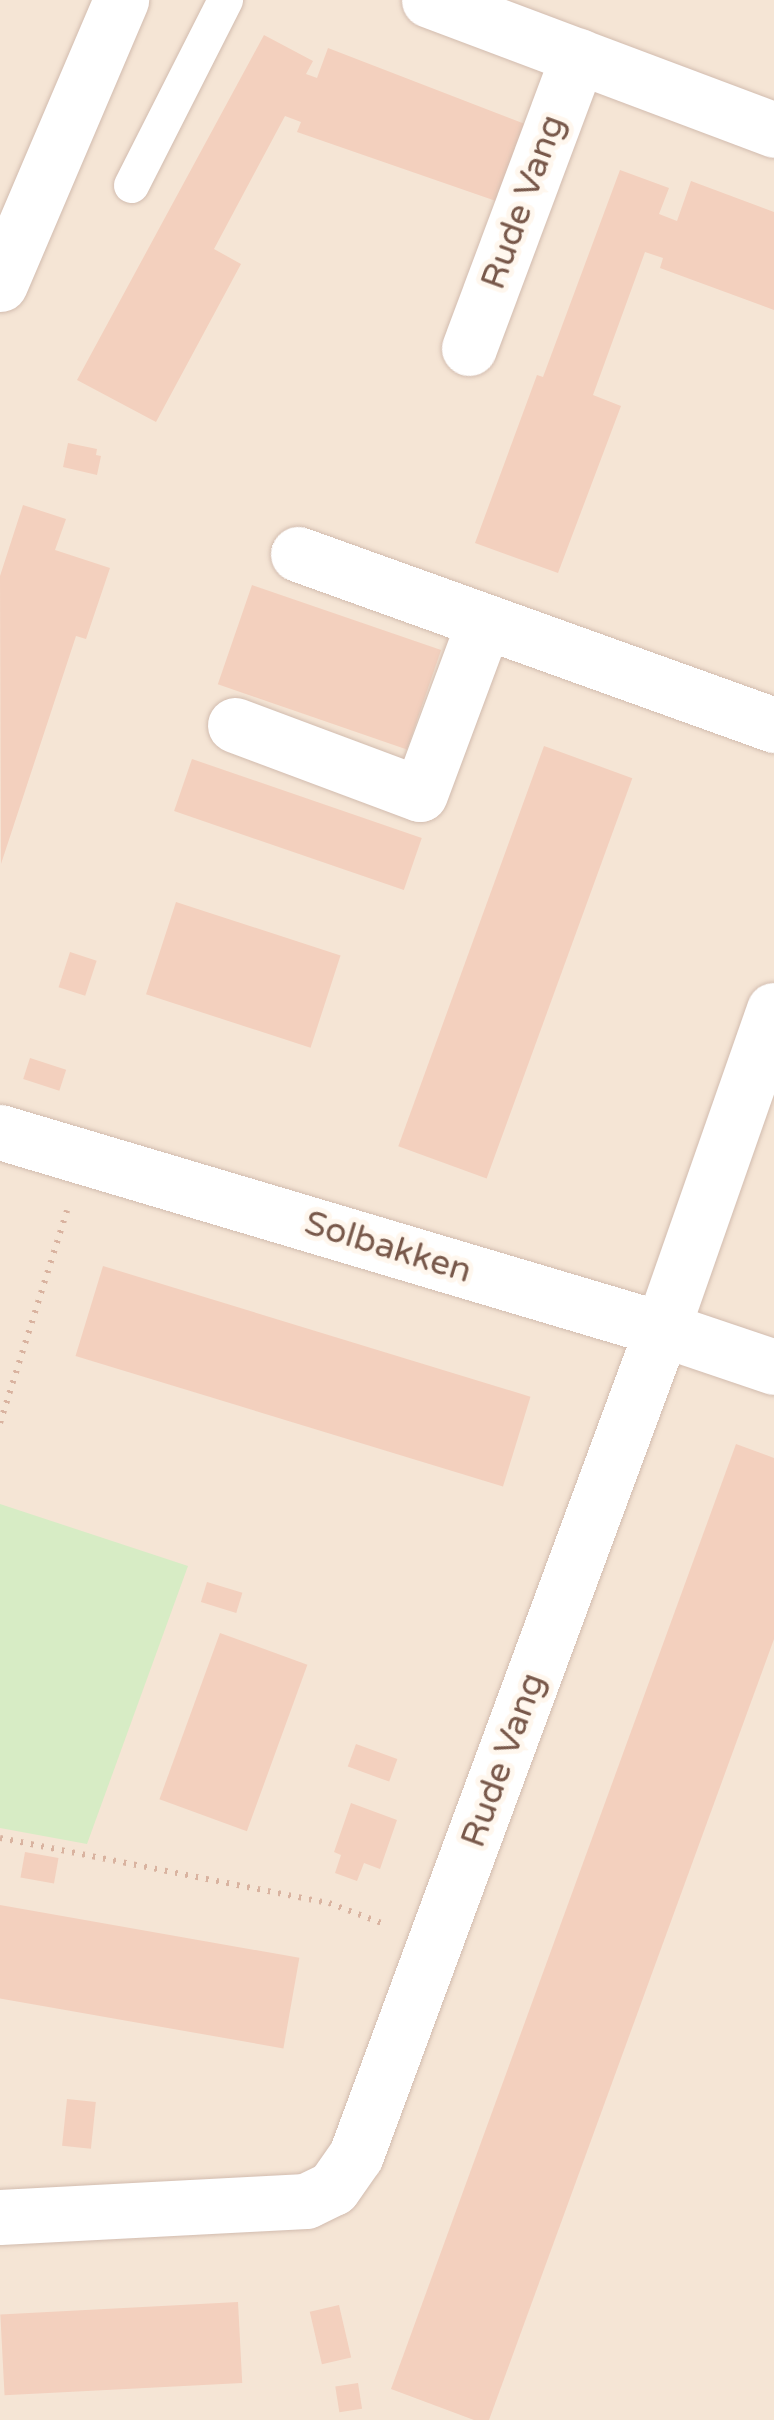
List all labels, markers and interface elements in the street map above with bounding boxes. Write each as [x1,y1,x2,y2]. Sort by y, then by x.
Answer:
street label: Rude Vang [472,109,574,295]
street label: Solbakken [299,1202,477,1292]
street label: Rude Vang [452,1667,554,1853]

